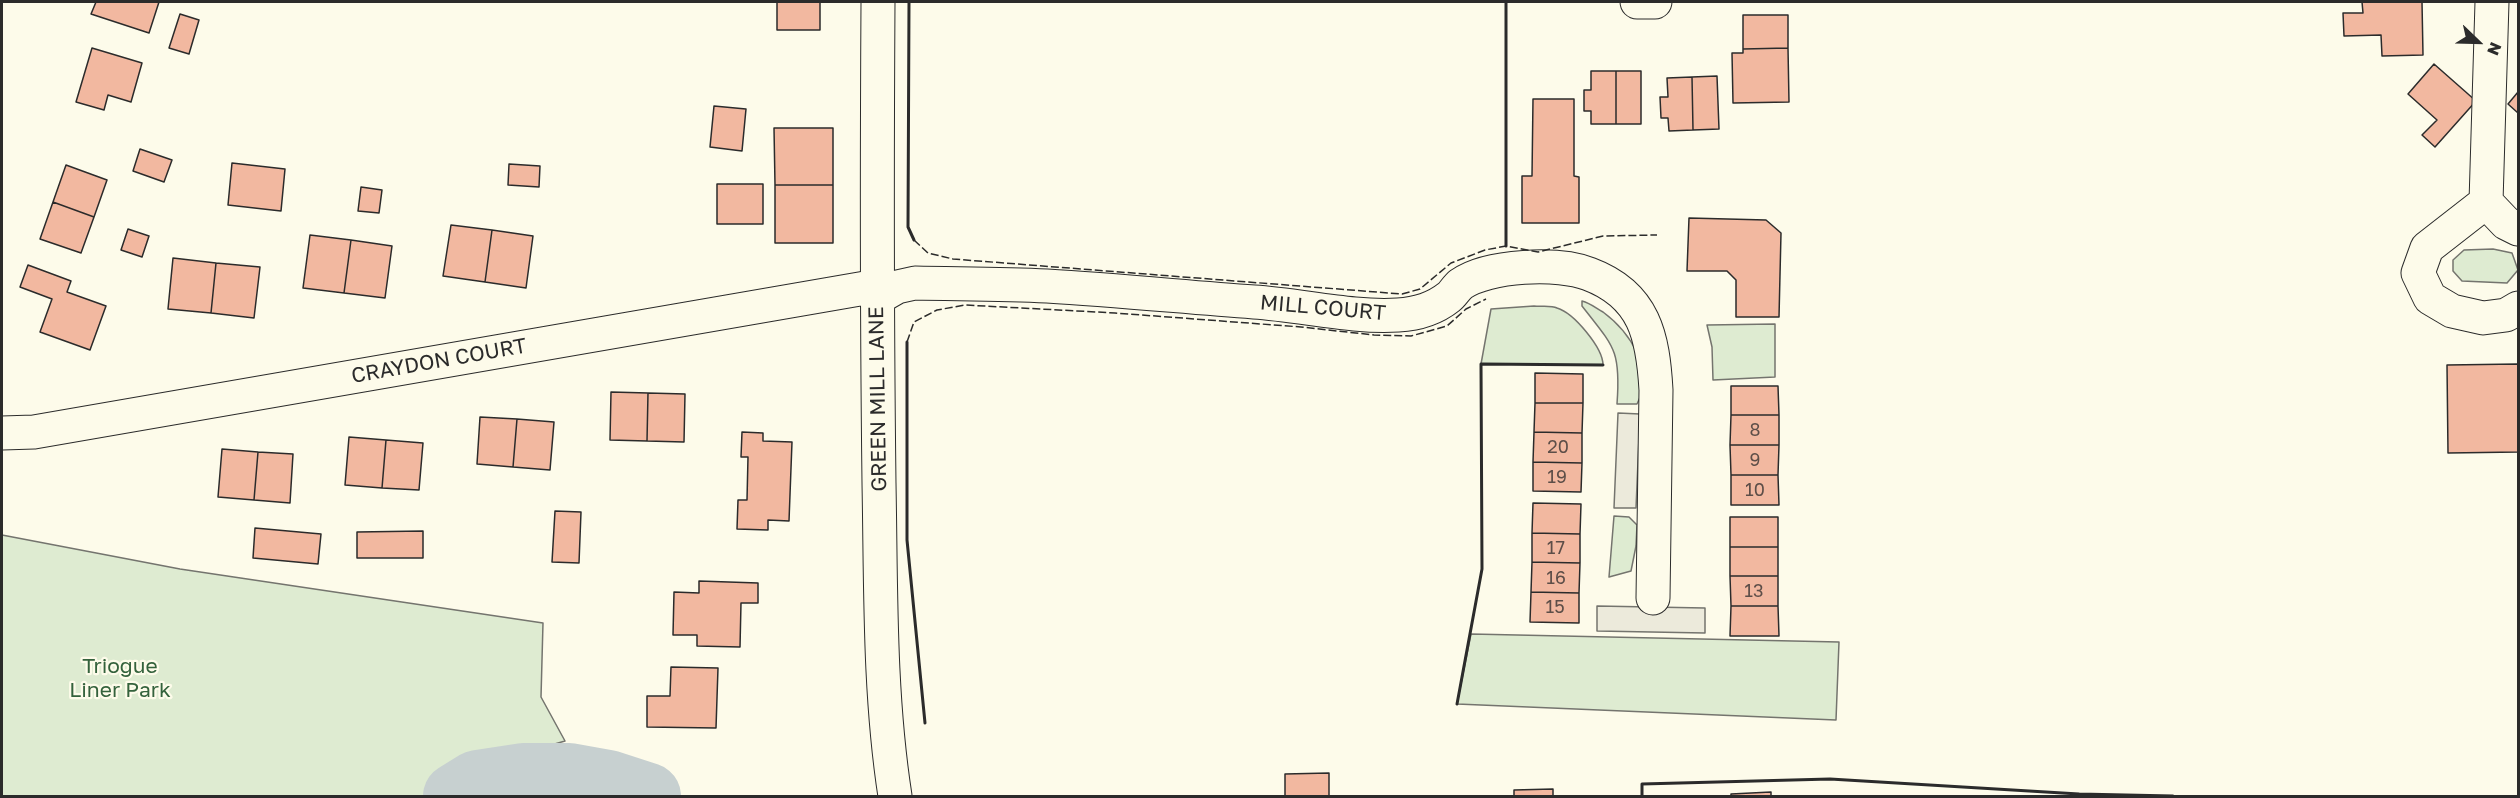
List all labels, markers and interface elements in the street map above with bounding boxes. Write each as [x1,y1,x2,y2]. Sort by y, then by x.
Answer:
north arrow [2448,12,2508,72]
text: N [2483,40,2506,59]
street label: MILL COURT [1259,290,1387,326]
street label: GREEN MILL LANE [864,306,892,492]
street label: CRAYDON COURT [349,333,529,389]
house number: 8 [1750,419,1760,441]
house number: 20 [1547,436,1569,458]
house number: 9 [1750,449,1760,471]
house number: 19 [1547,466,1567,488]
house number: 10 [1745,479,1765,501]
house number: 17 [1547,537,1565,559]
house number: 16 [1546,567,1566,589]
house number: 13 [1744,580,1764,602]
house number: 15 [1545,596,1565,618]
park label: Triogue Liner Park [69,653,171,703]

